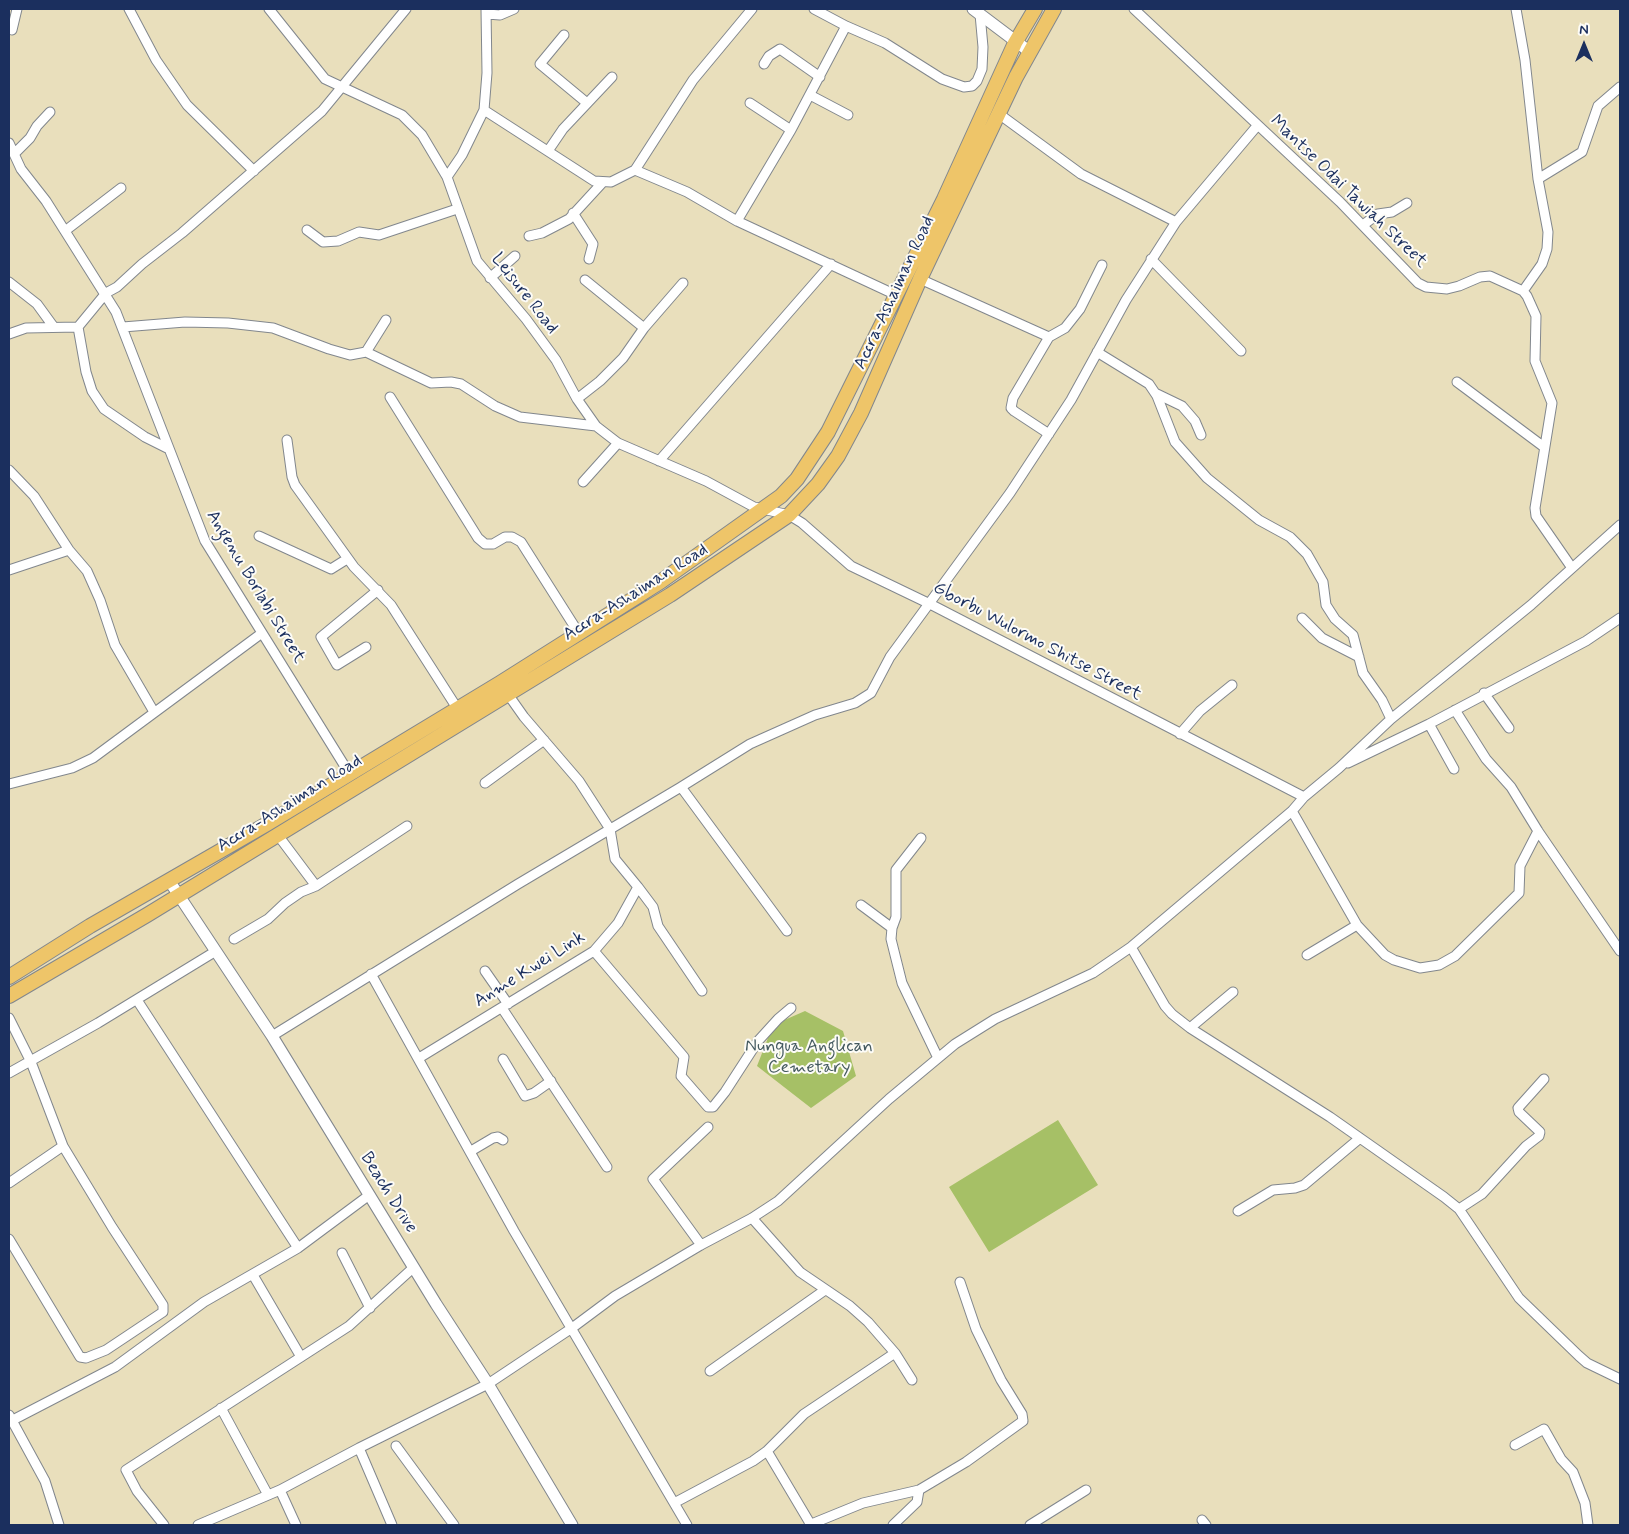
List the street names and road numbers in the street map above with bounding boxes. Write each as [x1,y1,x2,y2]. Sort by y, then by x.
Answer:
street label: Mantse Odai Tawiah Street [1265,111,1431,273]
street label: Accra-Ashaiman Road [850,213,940,373]
street label: Leisure Road [486,249,562,339]
street label: Angenu Borlabi Street [201,507,309,667]
street label: Accra-Ashaiman Road [560,540,712,646]
street label: Gborbu Wulormo Shitse Street [929,578,1145,706]
street label: Accra-Ashaiman Road [214,751,366,857]
street label: Anme Kwei Link [470,927,590,1013]
street label: Beach Drive [355,1149,421,1237]

